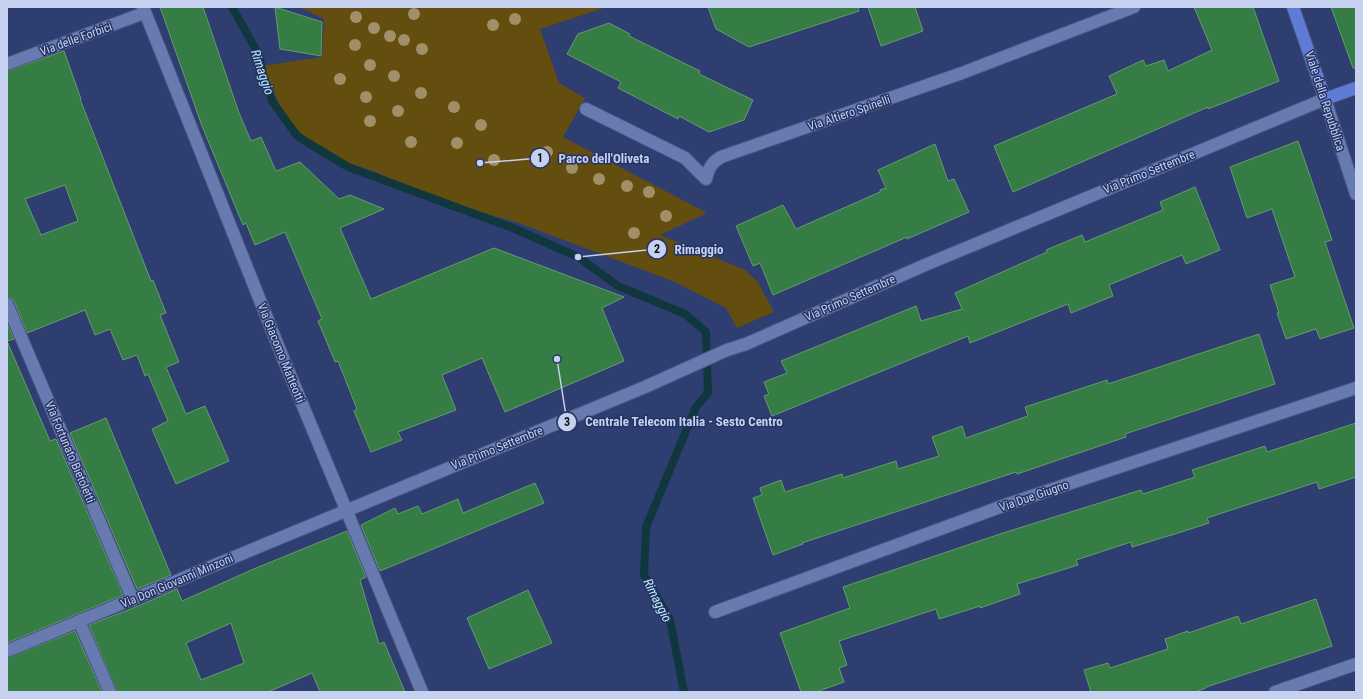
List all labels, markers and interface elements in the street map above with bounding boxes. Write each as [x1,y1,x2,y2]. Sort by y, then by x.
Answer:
street label: Via delle Forbici [38,19,114,59]
water label: Rimaggio [248,48,277,97]
street label: Viale della Repubblica [1302,49,1348,153]
street label: Via Altiero Spinelli [806,92,892,134]
callout: Parco dell'Oliveta [530,146,657,171]
street label: Via Primo Settembre [1101,147,1197,197]
text: 1 [537,151,543,165]
text: Parco dell'Oliveta [559,151,649,166]
callout: Rimaggio [647,237,732,262]
text: 2 [654,242,660,256]
text: Rimaggio [674,242,724,257]
street label: Via Primo Settembre [803,272,898,324]
street label: Via Giacomo Matteotti [255,301,307,405]
street label: Via Fortunato Bietoletti [42,399,98,505]
callout: Centrale Telecom Italia - Sesto Centro [557,409,791,434]
text: Centrale Telecom Italia - Sesto Centro [585,414,783,429]
text: 3 [564,415,570,429]
street label: Via Primo Settembre [449,423,545,473]
street label: Via Due Giugno [997,478,1071,514]
street label: Via Don Giovanni Minzoni [119,551,235,611]
water label: Rimaggio [640,576,675,624]

